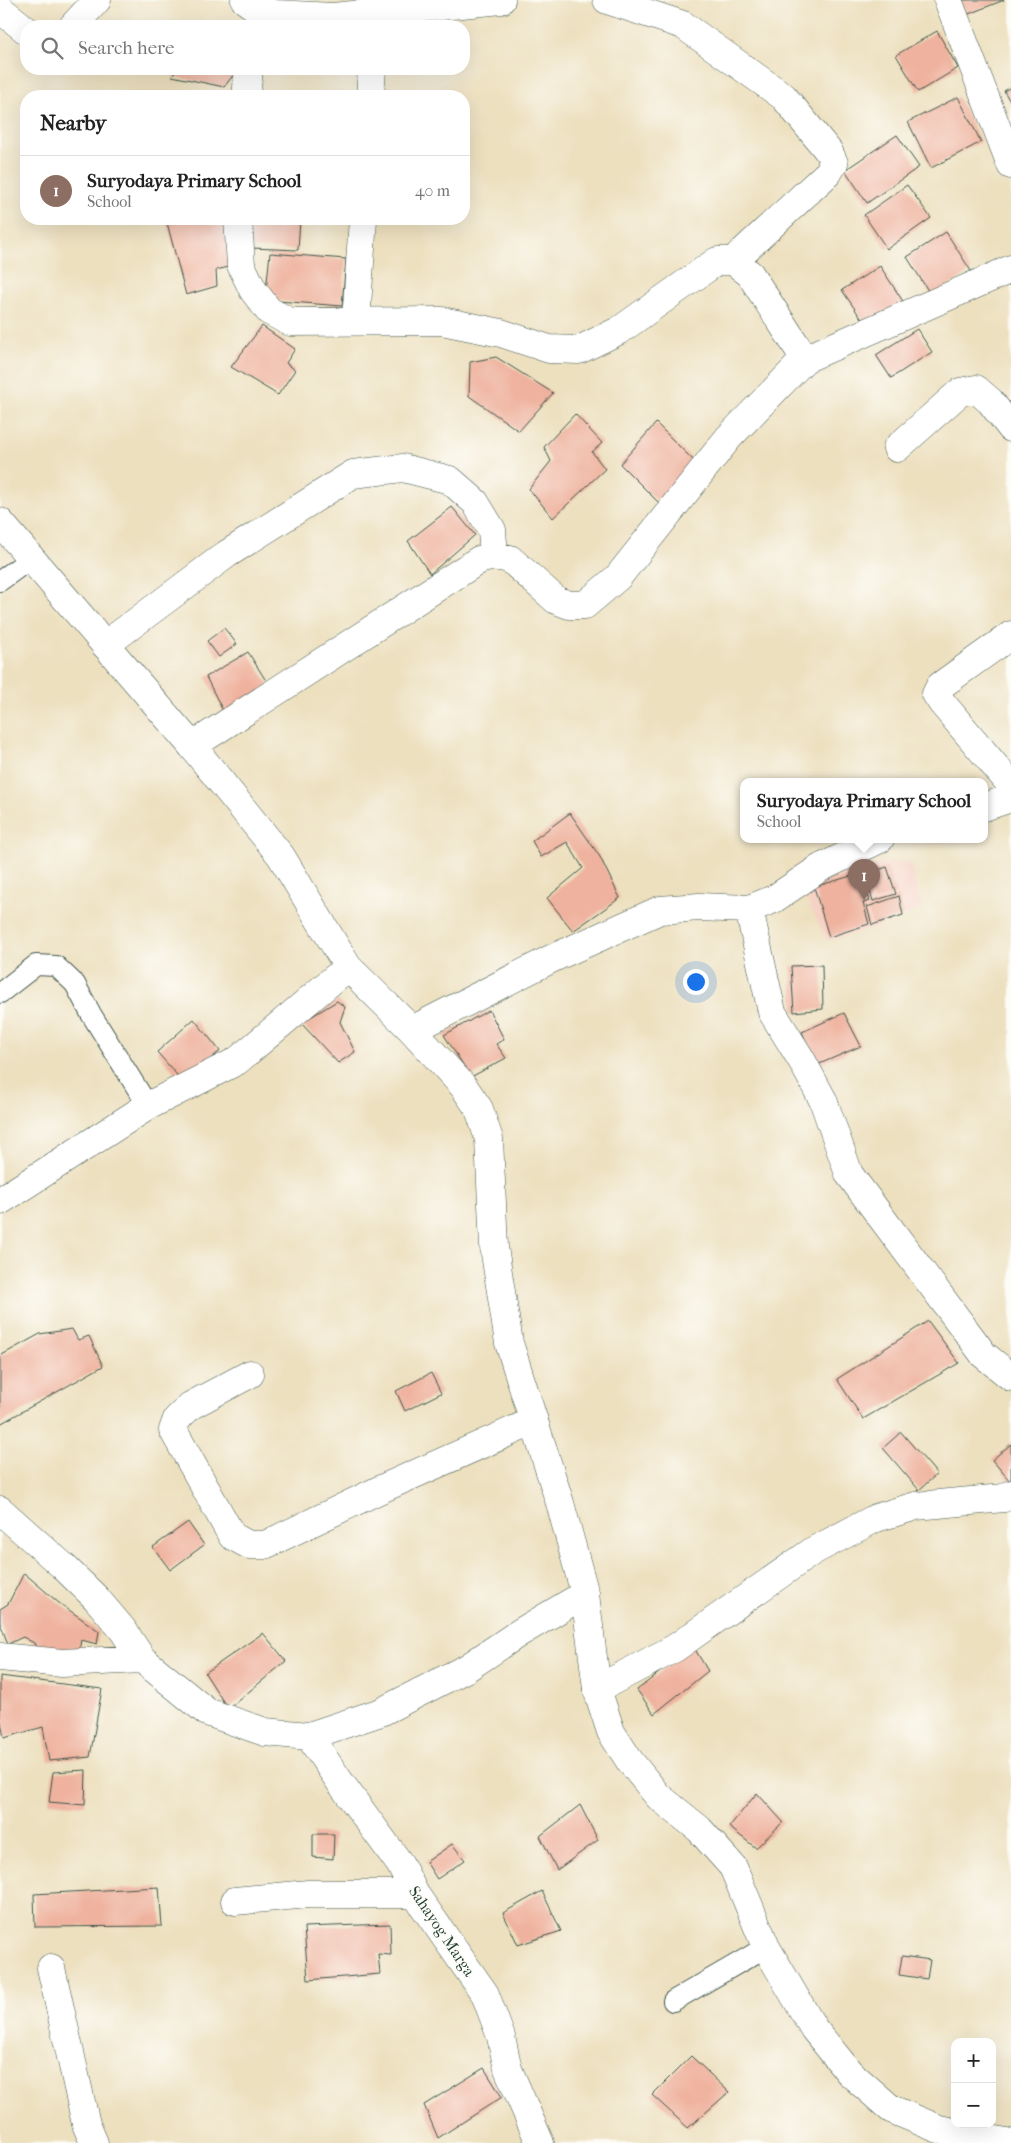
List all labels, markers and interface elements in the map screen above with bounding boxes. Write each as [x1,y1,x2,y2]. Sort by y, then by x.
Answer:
search box [20,20,470,75]
icon: search [38,34,66,62]
text: Search here [78,37,174,59]
text: Nearby [40,111,106,135]
text: Suryodaya Primary School [87,170,302,192]
text: 1 [53,181,59,200]
text: 40 m [415,181,450,200]
text: School [87,192,132,211]
popup [740,778,988,843]
text: Suryodaya Primary School [757,790,971,812]
text: School [757,812,801,831]
pin: 1 [848,859,880,900]
your location [683,969,709,995]
street label: Sahayog Marga [405,1882,480,1980]
map controls [951,2038,996,2128]
button: + [951,2038,996,2083]
button: − [951,2083,996,2128]

